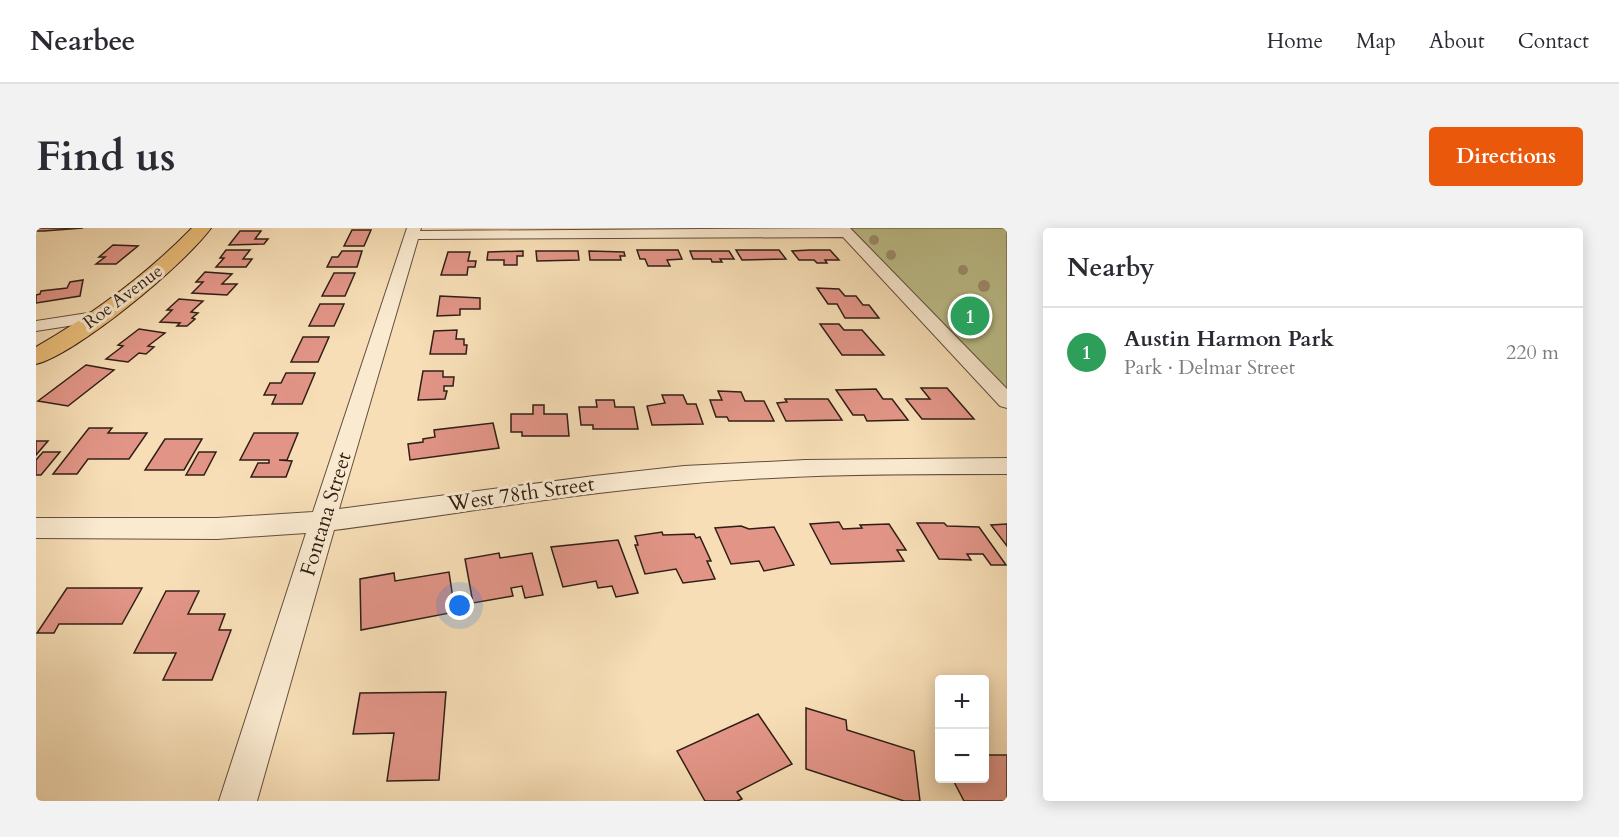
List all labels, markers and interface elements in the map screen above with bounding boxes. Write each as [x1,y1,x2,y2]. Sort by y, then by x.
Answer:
text: Nearbee [30,22,135,60]
text: Home [1267,27,1323,56]
text: Map [1356,27,1396,56]
text: About [1429,27,1485,56]
text: Contact [1518,27,1589,56]
button: Directions [1429,127,1583,186]
text: Find us [36,128,176,185]
text: Nearby [1067,250,1155,285]
street label: Roe Avenue [78,259,168,335]
pin: 1 [950,294,990,338]
text: Austin Harmon Park [1124,324,1334,354]
text: 1 [1081,339,1092,366]
text: 220 m [1506,339,1559,366]
text: Park · Delmar Street [1124,354,1295,381]
street label: Fontana Street [293,448,359,580]
street label: West 78th Street [445,469,597,519]
your location [445,591,474,620]
map controls [935,675,989,783]
button: + [935,675,989,729]
button: − [935,729,989,783]

